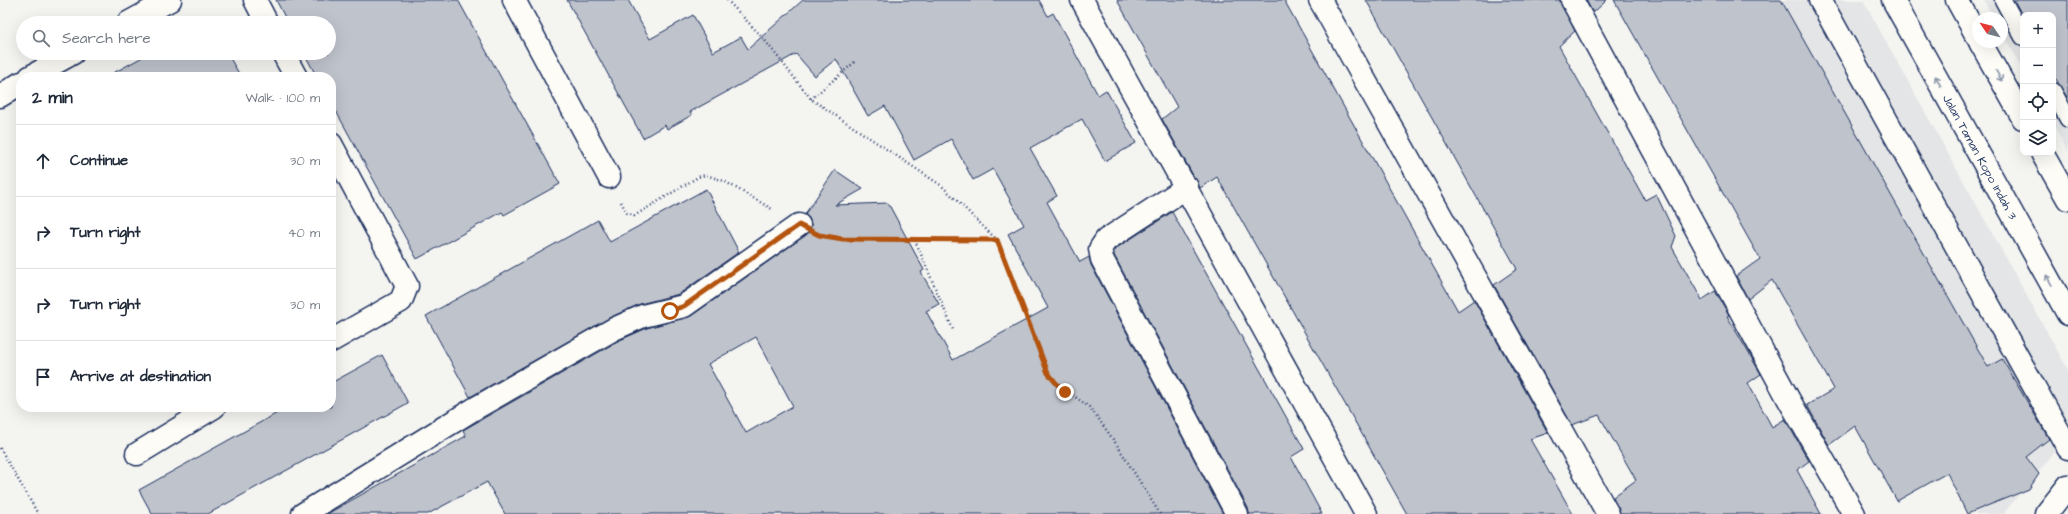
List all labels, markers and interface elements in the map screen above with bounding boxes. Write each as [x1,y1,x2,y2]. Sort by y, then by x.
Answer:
north arrow [1972,12,2008,48]
map controls [2020,12,2056,156]
button: + [2020,12,2056,48]
search box [16,16,336,60]
icon: search [30,27,52,49]
text: Search here [62,28,151,49]
button: − [2020,48,2056,84]
one-way arrow [1996,70,2004,82]
one-way arrow [1933,75,1941,87]
button: locate [2020,84,2056,120]
text: 2 min [32,86,73,110]
text: Walk · 100 m [246,89,320,107]
street label: Jalan Taman Kopo Indah 3 [1938,92,2021,223]
button: layers [2020,120,2056,156]
icon: ahead [32,150,54,172]
text: Continue [70,150,128,171]
text: 30 m [290,152,320,170]
icon: right [32,222,54,244]
text: Turn right [70,222,141,243]
text: 40 m [288,224,320,242]
one-way arrow [2045,274,2052,286]
icon: right [32,294,54,316]
text: Turn right [70,294,141,315]
text: 30 m [290,296,320,314]
route start [661,302,679,320]
icon: arrive [32,366,54,388]
text: Arrive at destination [70,366,211,387]
route end [1056,383,1074,401]

